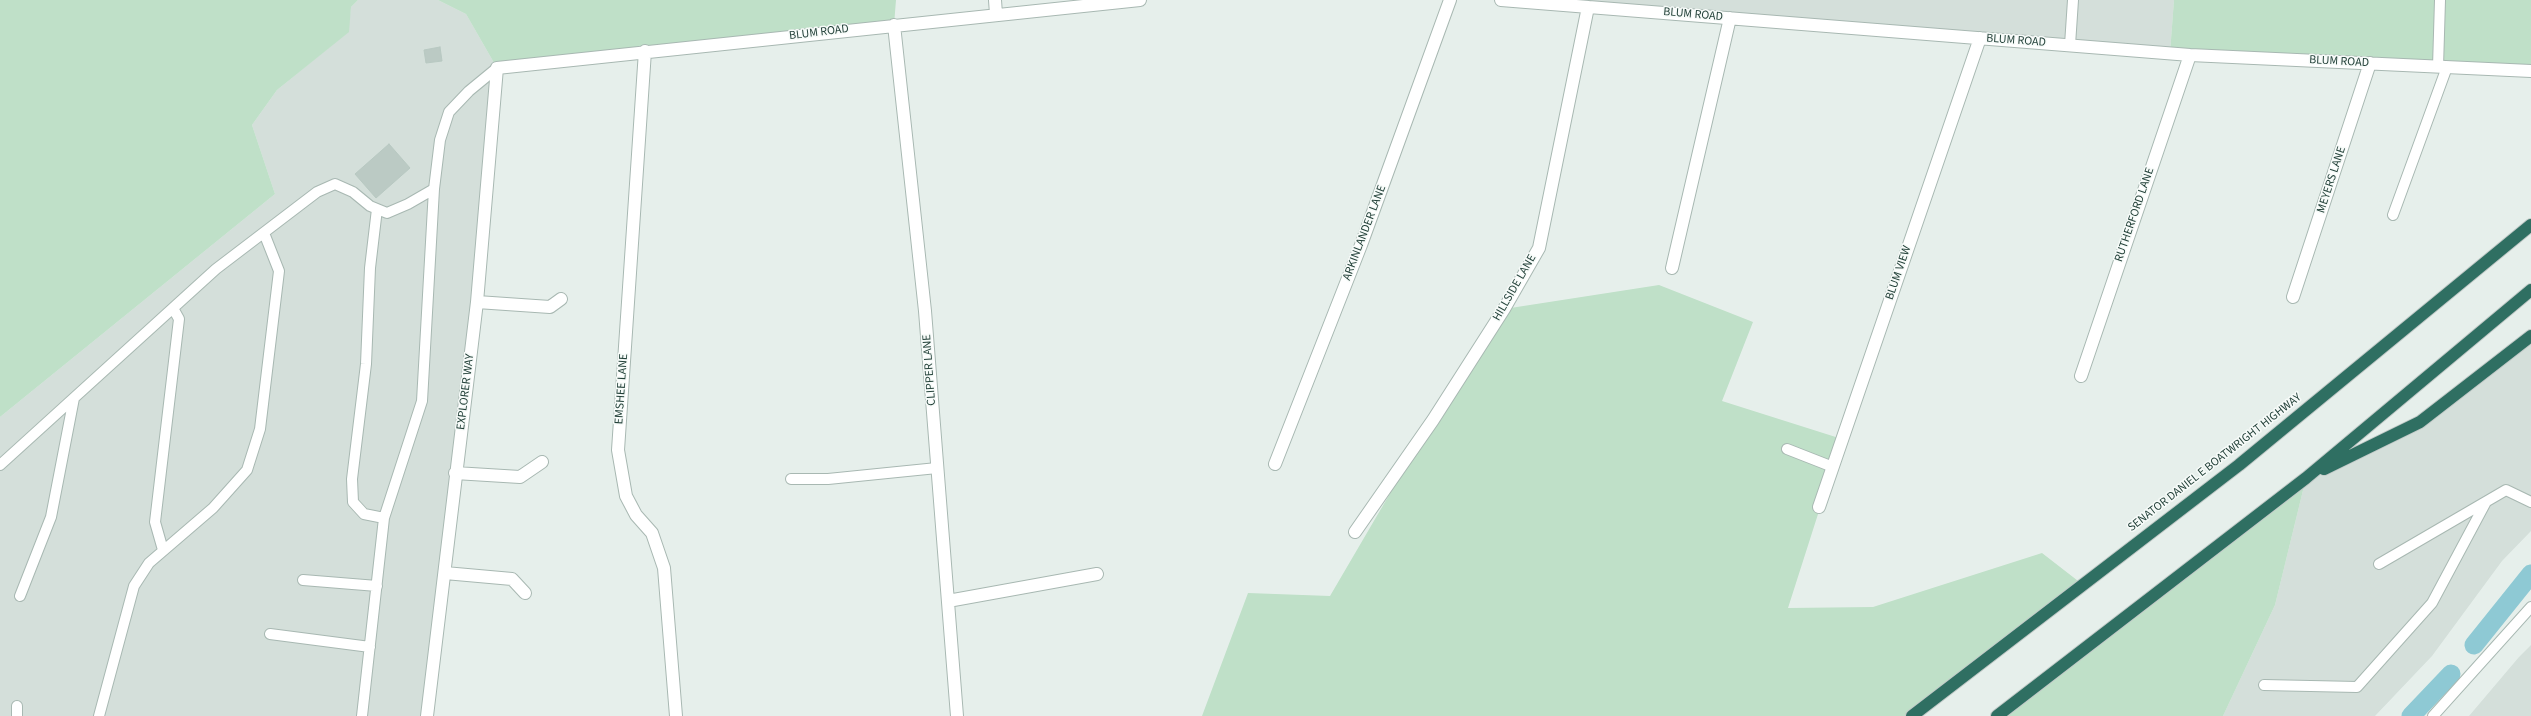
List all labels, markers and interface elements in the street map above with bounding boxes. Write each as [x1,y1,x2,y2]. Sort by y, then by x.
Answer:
street label: BLUM ROAD [1662,5,1724,25]
street label: BLUM ROAD [788,22,850,44]
street label: BLUM ROAD [1986,32,2046,50]
street label: BLUM ROAD [2309,53,2369,71]
street label: MEYERS LANE [2314,145,2350,215]
street label: RUTHERFORD LANE [2112,166,2158,264]
street label: ARKINLANDER LANE [1340,183,1390,283]
street label: BLUM VIEW [1883,244,1915,302]
street label: HILLSIDE LANE [1490,252,1540,324]
street label: CLIPPER LANE [920,334,940,406]
street label: EXPLORER WAY [454,353,478,431]
street label: EMSHEE LANE [612,353,632,425]
street label: SENATOR DANIEL E BOATWRIGHT HIGHWAY [2125,391,2305,535]

